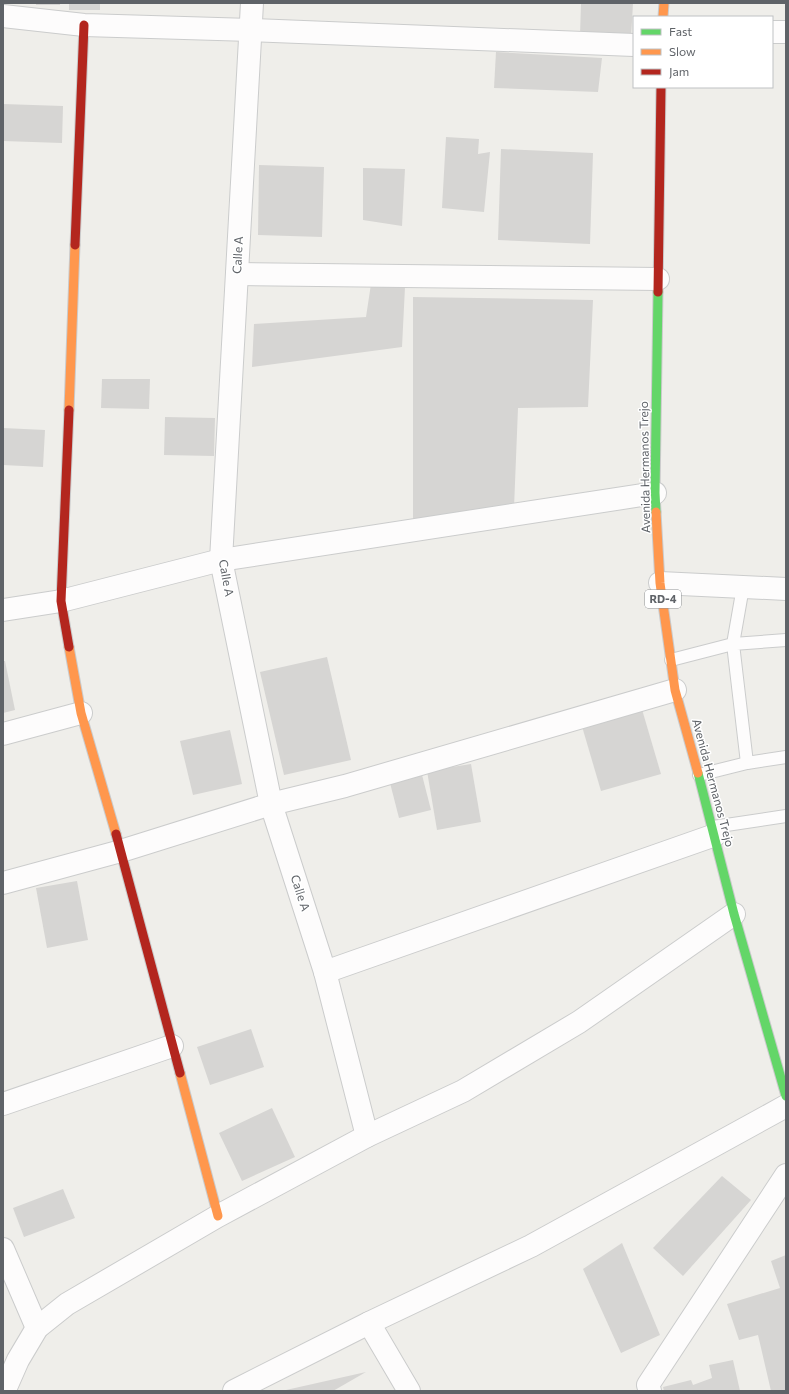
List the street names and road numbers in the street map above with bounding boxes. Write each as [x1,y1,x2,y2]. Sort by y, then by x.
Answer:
street label: Calle A [229,236,245,274]
street label: Avenida Hermanos Trejo [636,401,652,533]
street label: Calle A [217,558,237,598]
road number: RD-4 [645,590,681,608]
street label: Avenida Hermanos Trejo [690,717,738,848]
street label: Calle A [288,873,313,913]

